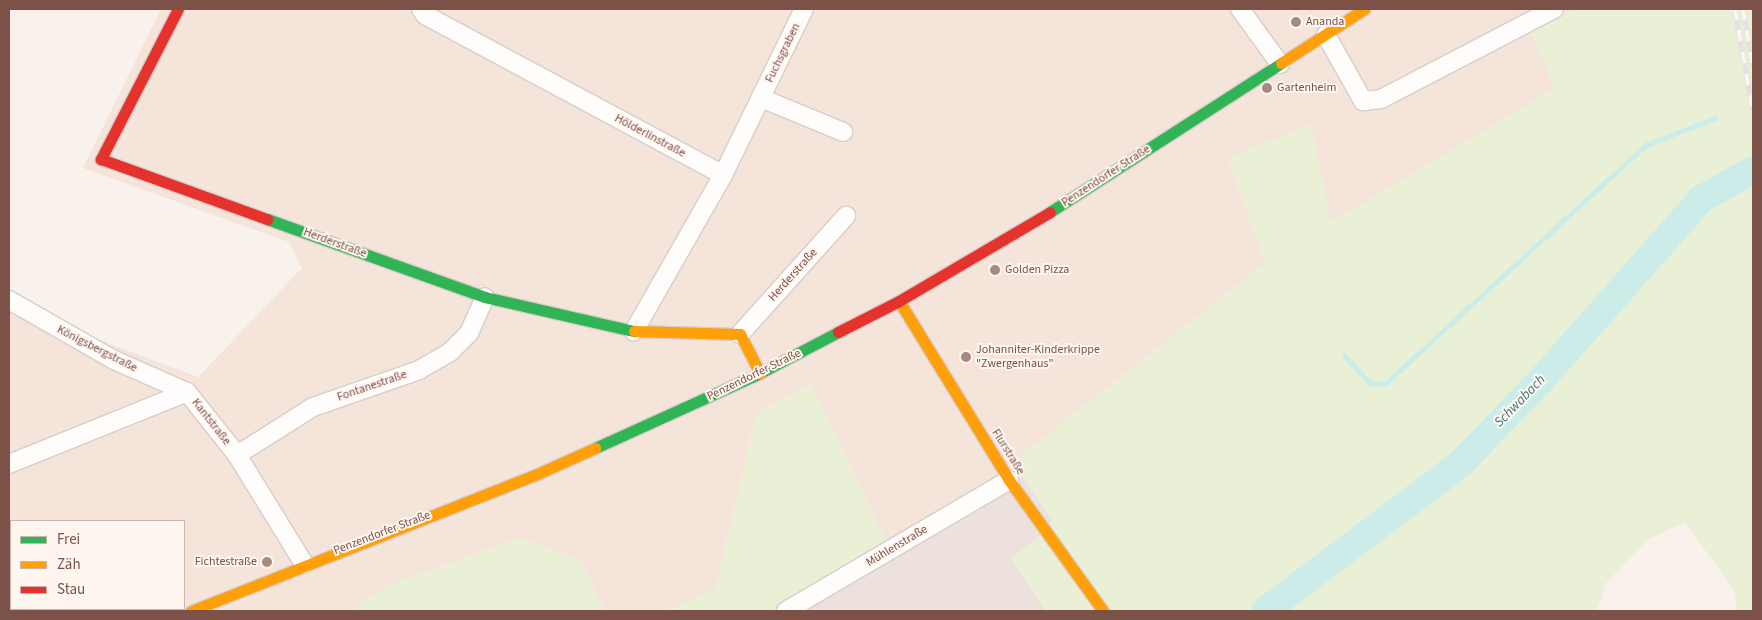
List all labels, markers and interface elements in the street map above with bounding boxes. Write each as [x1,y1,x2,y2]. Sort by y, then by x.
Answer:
place label: Ananda [1306,15,1344,29]
marker: Ananda [1290,16,1302,28]
street label: Fuchsgraben [762,21,804,85]
place label: Gartenheim [1277,81,1336,95]
marker: Gartenheim [1261,82,1273,94]
street label: Hölderlinstraße [612,111,688,161]
street label: Penzendorfer Straße [1059,142,1153,210]
street label: Herderstraße [301,225,369,261]
street label: Herderstraße [766,246,820,304]
place label: Golden Pizza [1005,263,1069,277]
marker: Golden Pizza [989,264,1001,276]
street label: Königsbergstraße [54,323,140,375]
place label: Johanniter-Kinderkrippe "Zwergenhaus" [976,343,1100,371]
street label: Penzendorfer Straße [705,346,803,404]
marker: Johanniter-Kinderkrippe "Zwergenhaus" [960,351,972,363]
street label: Fontanestraße [335,367,409,405]
water label: Schwabach [1491,371,1549,431]
street label: Kantstraße [188,396,234,448]
street label: Flurstraße [988,426,1028,478]
street label: Penzendorfer Straße [331,508,433,558]
legend [10,520,185,610]
street label: Mühlenstraße [864,522,930,570]
text: Frei [57,529,80,550]
text: Zäh [57,554,81,575]
place label: Fichtestraße [195,555,257,569]
marker: Fichtestraße [261,556,273,568]
text: Stau [57,579,85,600]

